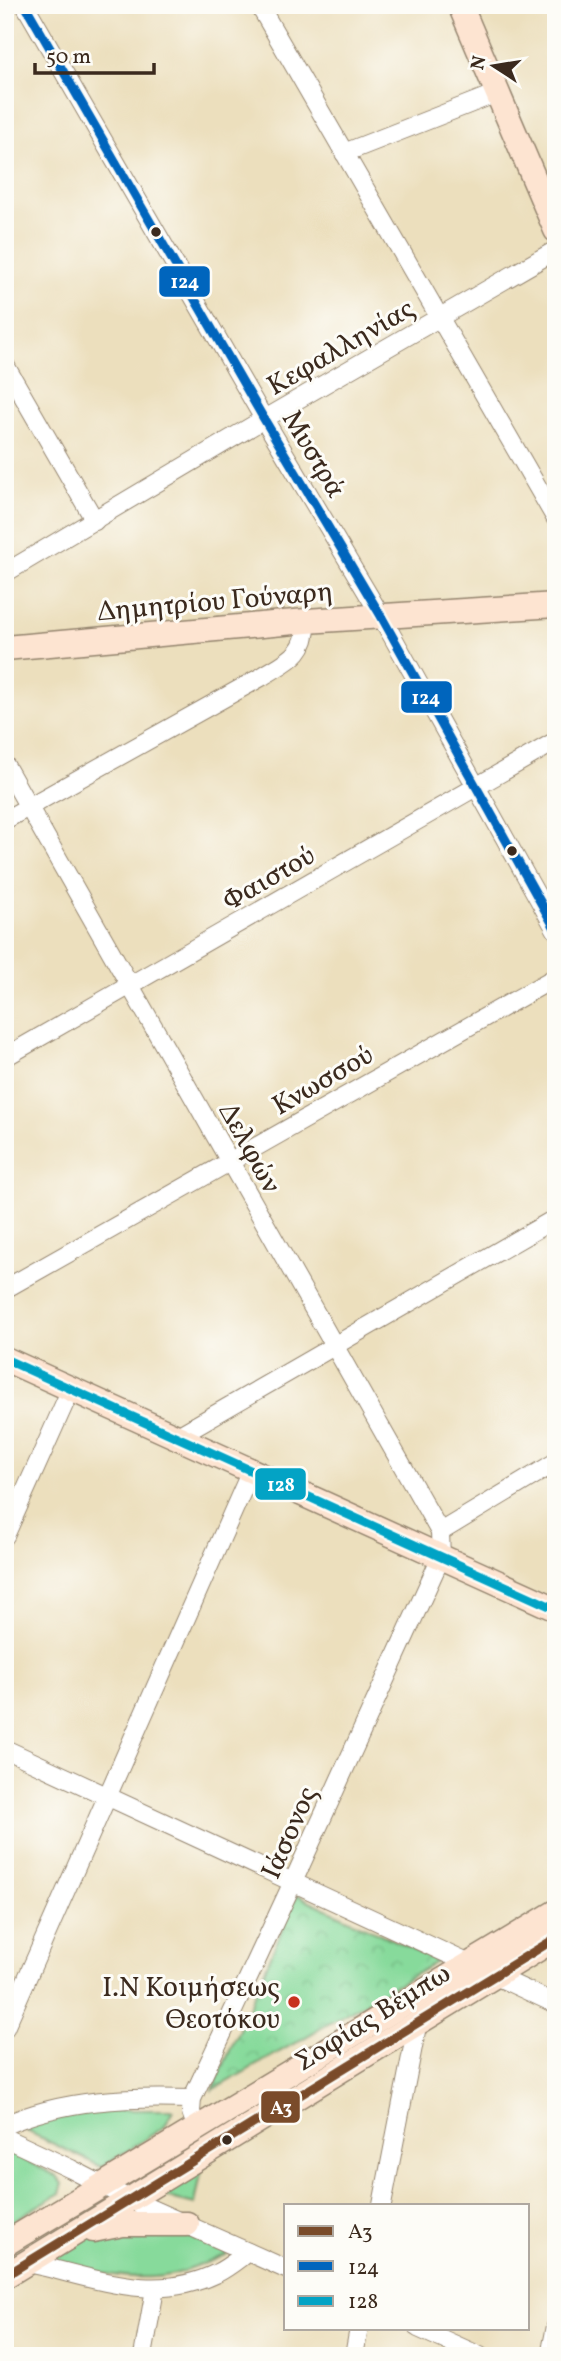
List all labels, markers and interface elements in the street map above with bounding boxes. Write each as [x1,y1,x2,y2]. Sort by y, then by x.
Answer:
scale bar [35,32,154,76]
north arrow [460,32,530,102]
text: 50 m [46,43,91,72]
text: N [465,53,494,72]
unlabelled marker [149,225,163,239]
line badge: 124 [158,265,211,298]
text: 124 [171,270,199,296]
street label: Κεφαλληνίας [260,290,422,406]
street label: Μυστρά [271,403,354,506]
street label: Δημητρίου Γούναρη [96,573,335,632]
line badge: 124 [400,680,453,714]
text: 124 [412,686,440,712]
street label: Φαιστού [216,837,323,921]
unlabelled marker [505,844,519,858]
street label: Κνωσσού [265,1037,381,1126]
street label: Δελφών [208,1096,290,1201]
line badge: 128 [254,1467,307,1501]
text: 128 [267,1473,295,1499]
street label: Ιάσονος [253,1780,328,1886]
street label: Σοφίας Βέμπω [288,1955,459,2082]
place label: Ι.Ν Κοιμήσεως Θεοτόκου [102,1969,280,2040]
marker: Ι.Ν Κοιμήσεως Θεοτόκου [286,1994,302,2010]
line badge: Α3 [260,2090,301,2124]
text: Α3 [270,2096,292,2122]
unlabelled marker [220,2133,234,2147]
legend [284,2204,530,2330]
text: Α3 [348,2218,373,2247]
text: 124 [348,2254,379,2283]
text: 128 [348,2288,378,2317]

